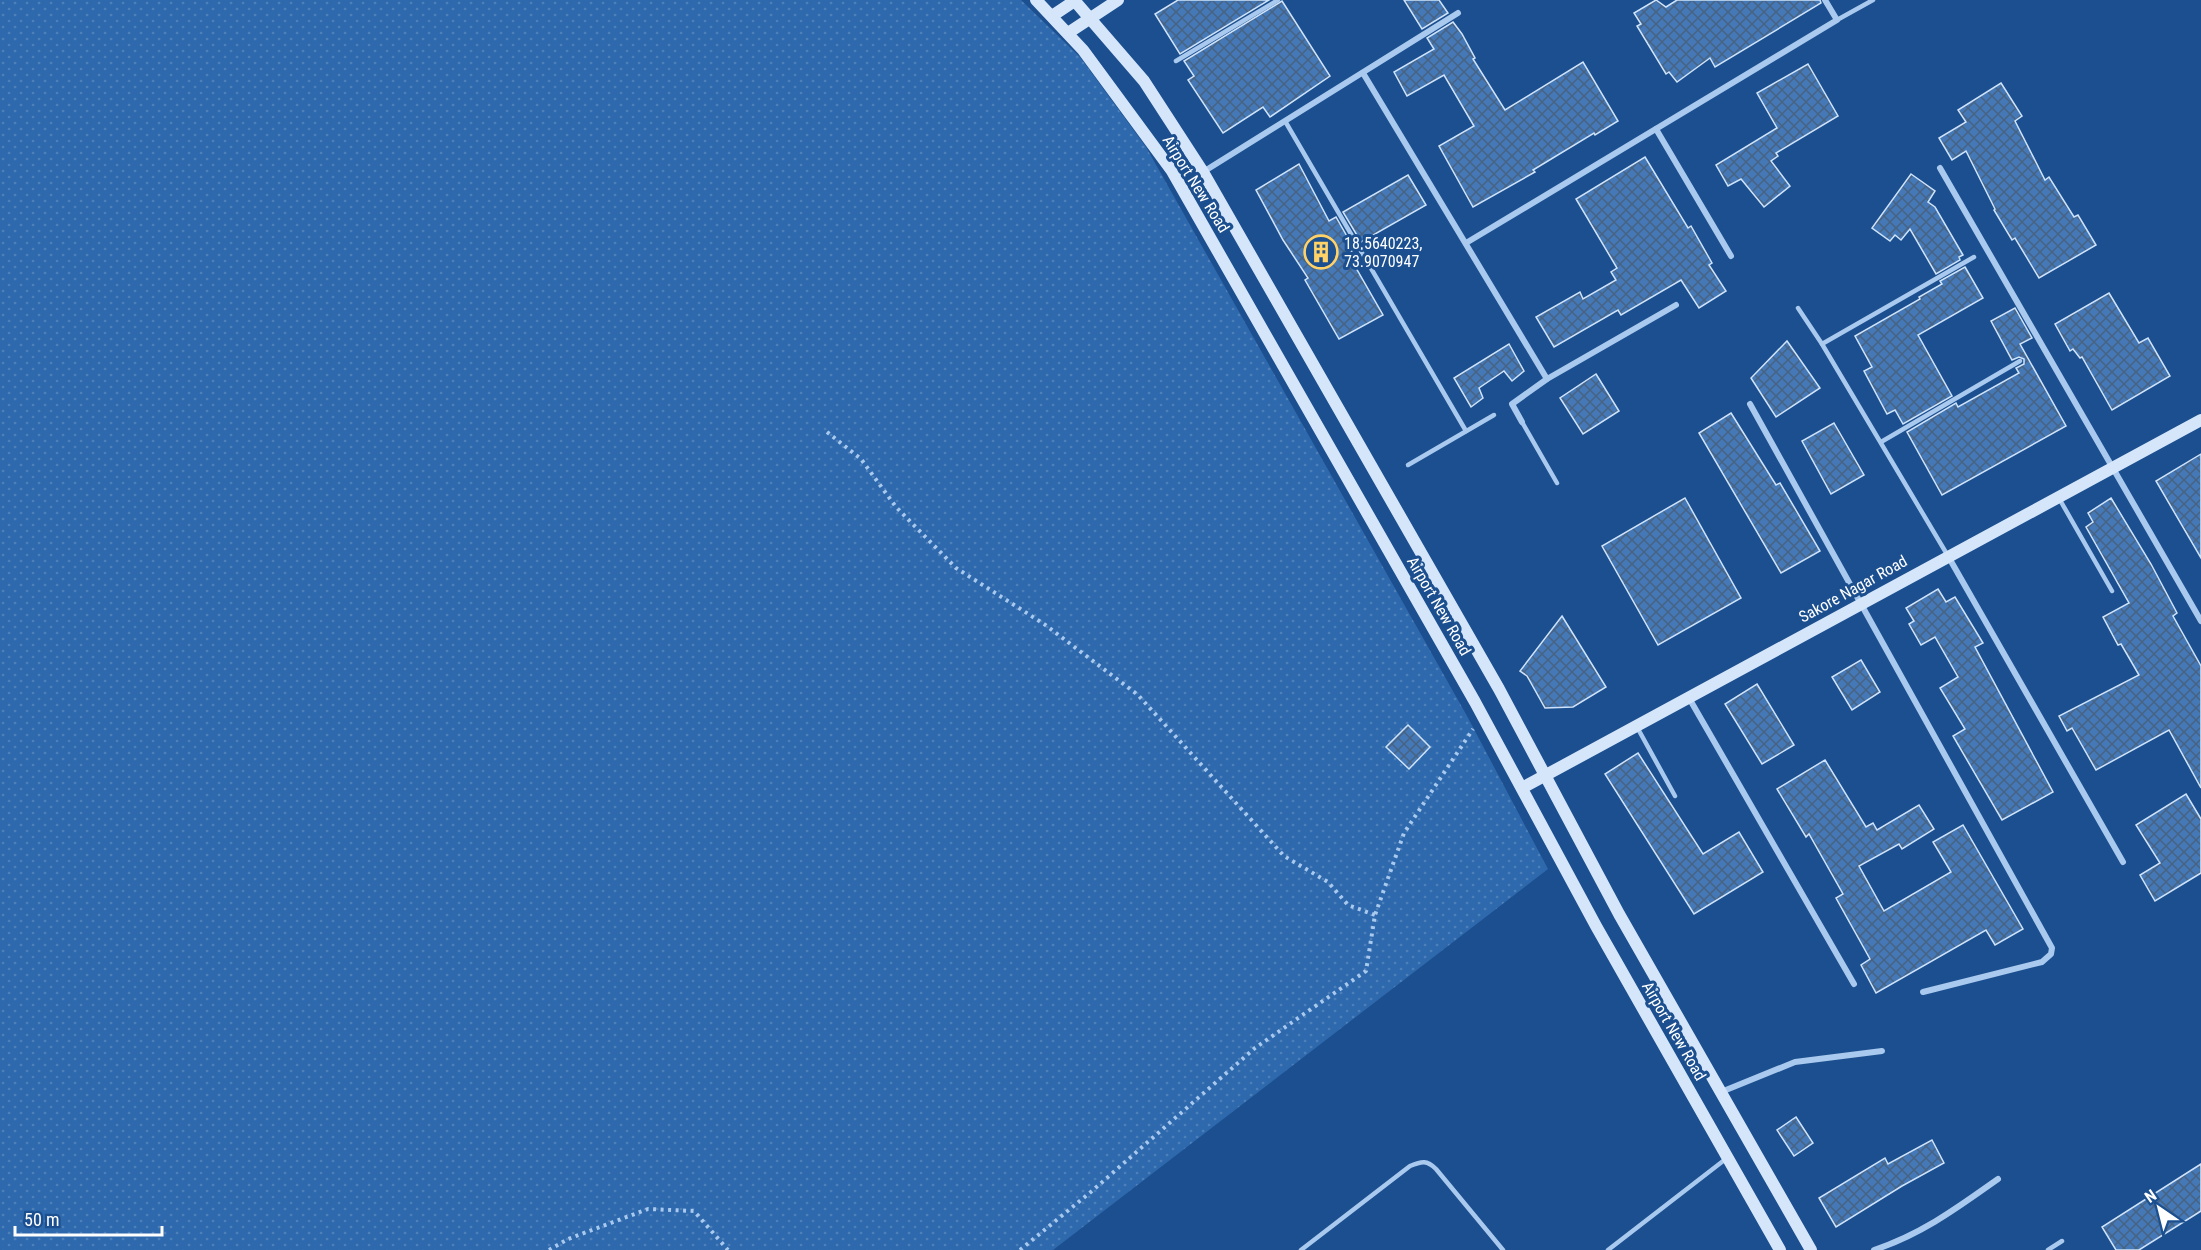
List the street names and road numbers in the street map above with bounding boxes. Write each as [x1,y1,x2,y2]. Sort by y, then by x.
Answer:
street label: Airport New Road [1159,132,1233,236]
street label: Sakore Nagar Road [1796,551,1910,627]
street label: Airport New Road [1403,553,1475,659]
street label: Airport New Road [1638,978,1710,1084]

